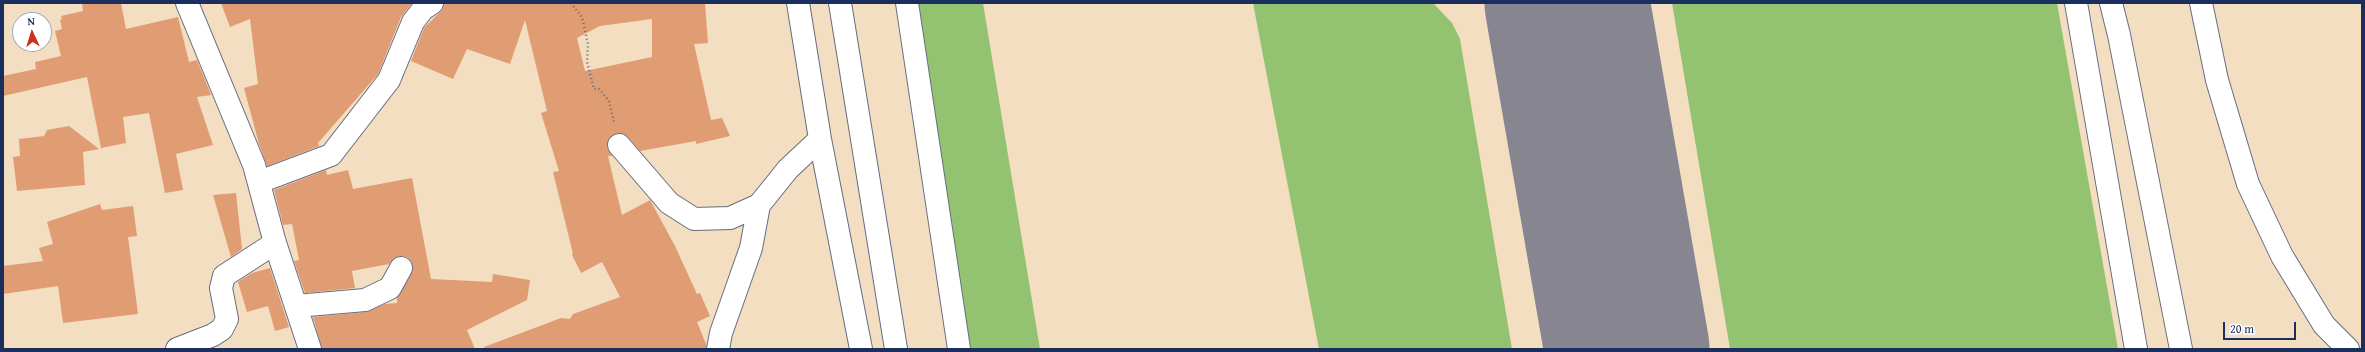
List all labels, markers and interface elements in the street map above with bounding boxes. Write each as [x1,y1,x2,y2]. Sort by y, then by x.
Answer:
north arrow [12,12,52,52]
text: N [27,13,35,29]
scale bar [2225,314,2298,340]
text: 20 m [2230,320,2254,337]

